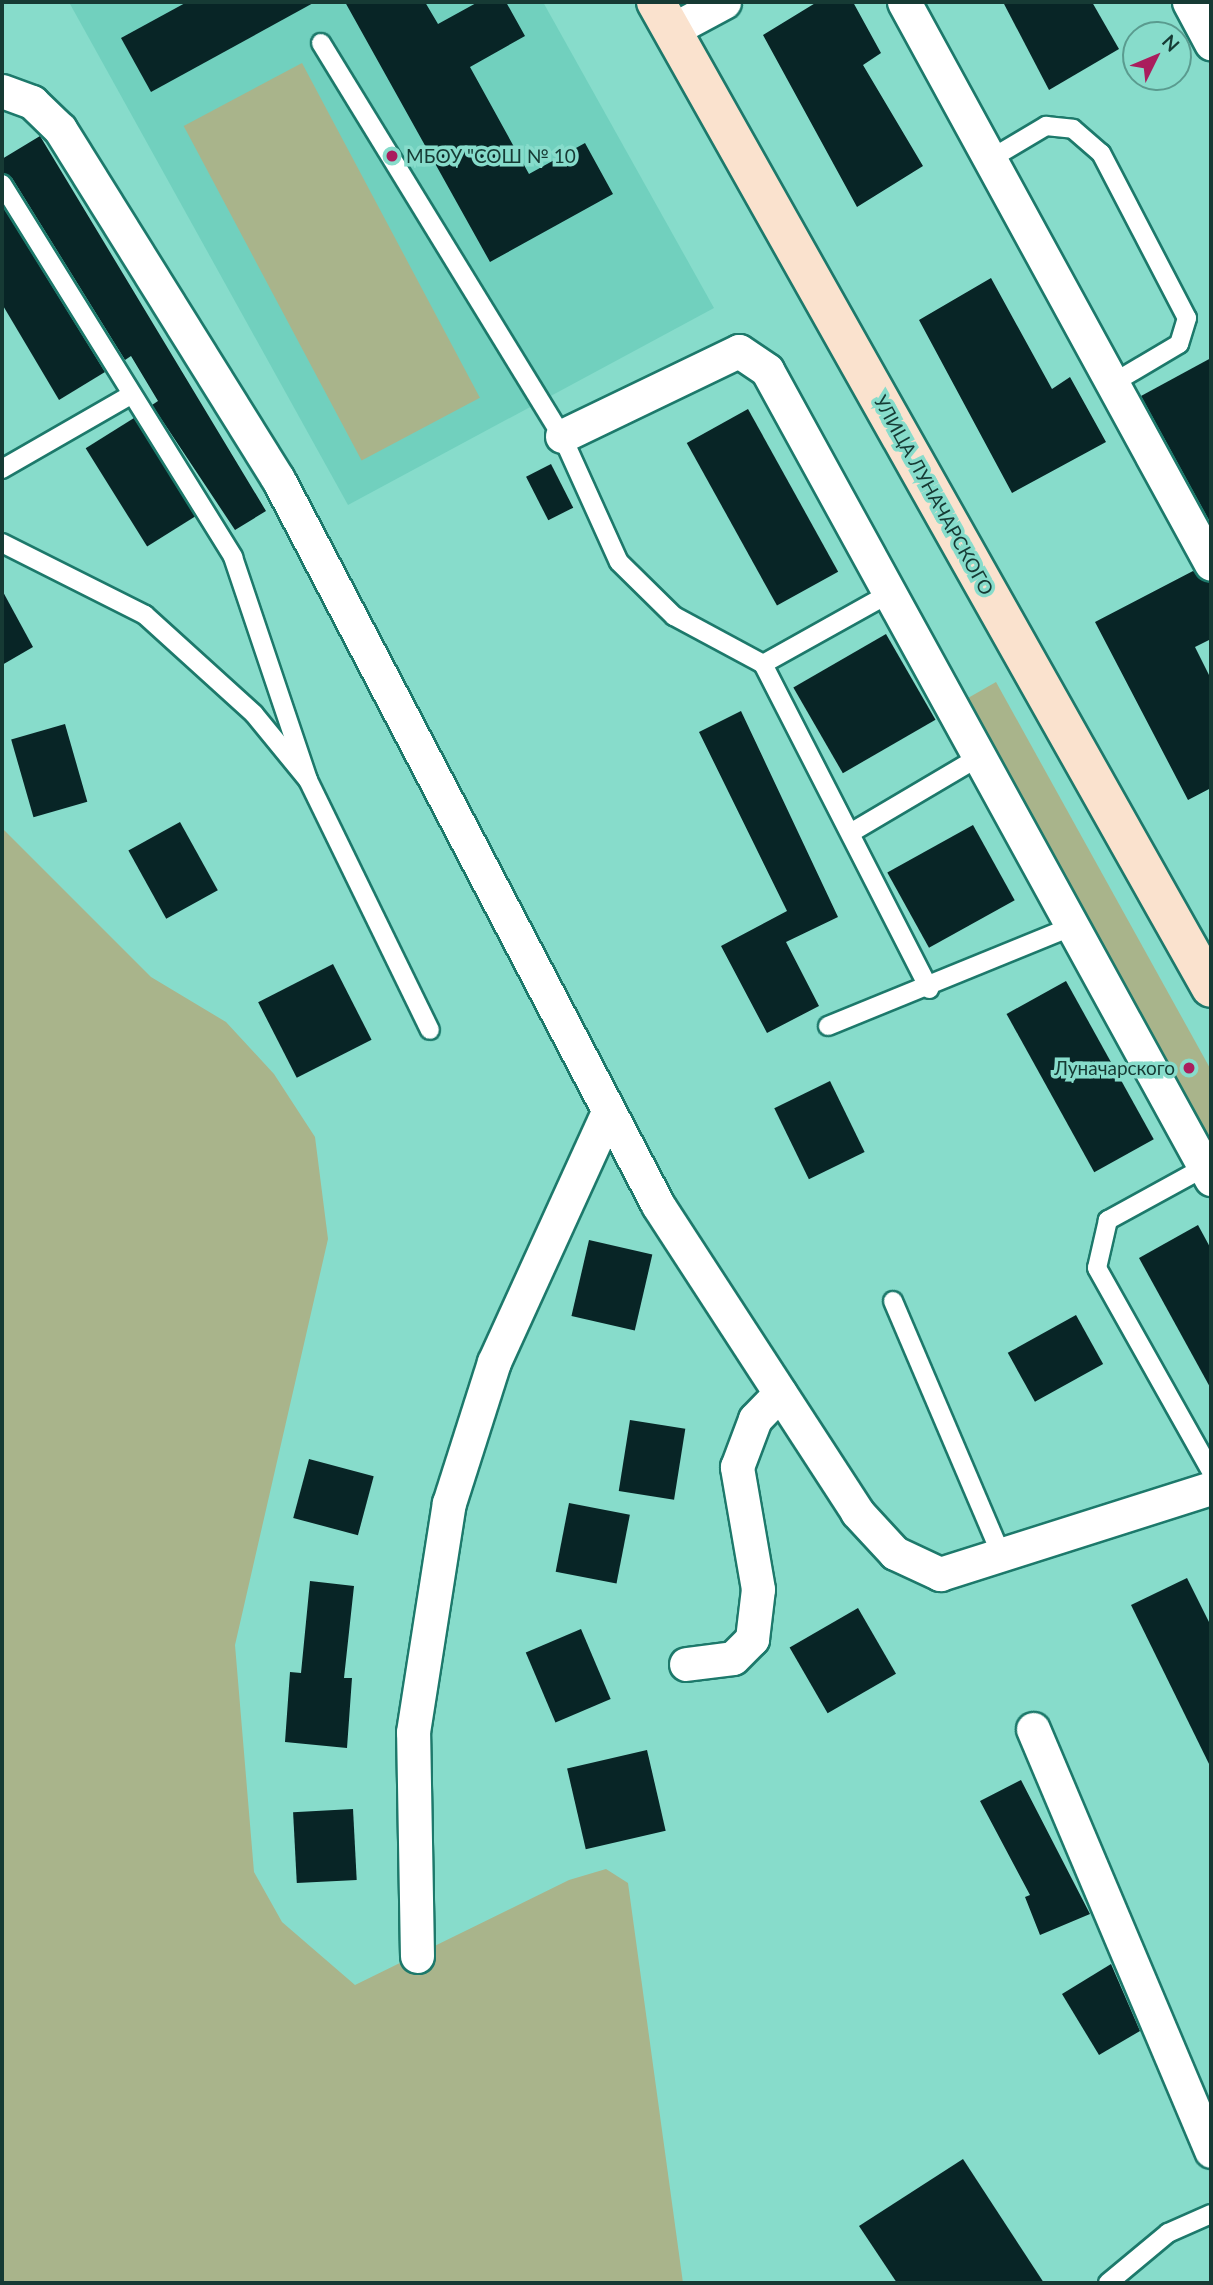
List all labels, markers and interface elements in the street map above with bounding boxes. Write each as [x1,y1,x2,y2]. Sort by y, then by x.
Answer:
north arrow [1122,21,1192,91]
text: N [1158,29,1185,56]
place label: МБОУ "СОШ № 10 [406,145,576,167]
marker: МБОУ "СОШ № 10 [384,148,400,164]
street label: УЛИЦА ЛУНАЧАРСКОГО [869,391,999,599]
place label: Луначарского [1054,1057,1175,1079]
marker: Луначарского [1181,1060,1197,1076]

